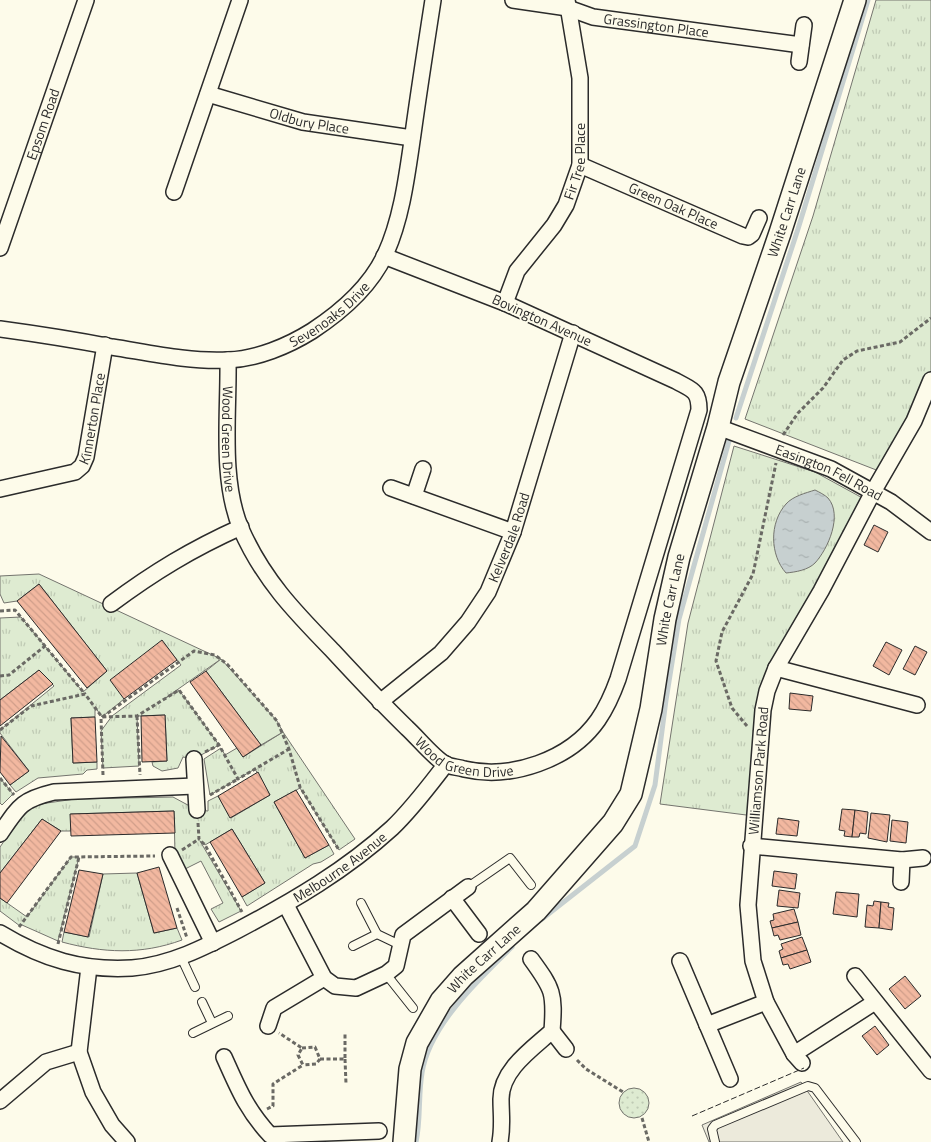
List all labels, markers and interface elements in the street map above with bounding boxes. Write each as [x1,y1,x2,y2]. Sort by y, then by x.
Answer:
street label: Grassington Place [602,8,710,42]
street label: Epsom Road [20,86,65,163]
street label: Oldbury Place [267,102,351,139]
street label: Fir Tree Place [558,123,590,202]
street label: White Carr Lane [761,164,811,260]
street label: Green Oak Place [626,177,722,234]
street label: Sevenoaks Drive [285,277,374,352]
street label: Bovington Avenue [489,288,595,351]
street label: Kinnerton Place [73,371,110,468]
street label: Wood Green Drive [217,386,242,493]
street label: Easington Fell Road [773,438,887,505]
street label: Kelverdale Road [482,490,534,585]
street label: White Carr Lane [650,551,689,647]
street label: Williamson Park Road [742,706,773,836]
street label: Wood Green Drive [411,732,515,782]
street label: Melbourne Avenue [289,826,391,907]
street label: White Carr Lane [442,919,525,997]

